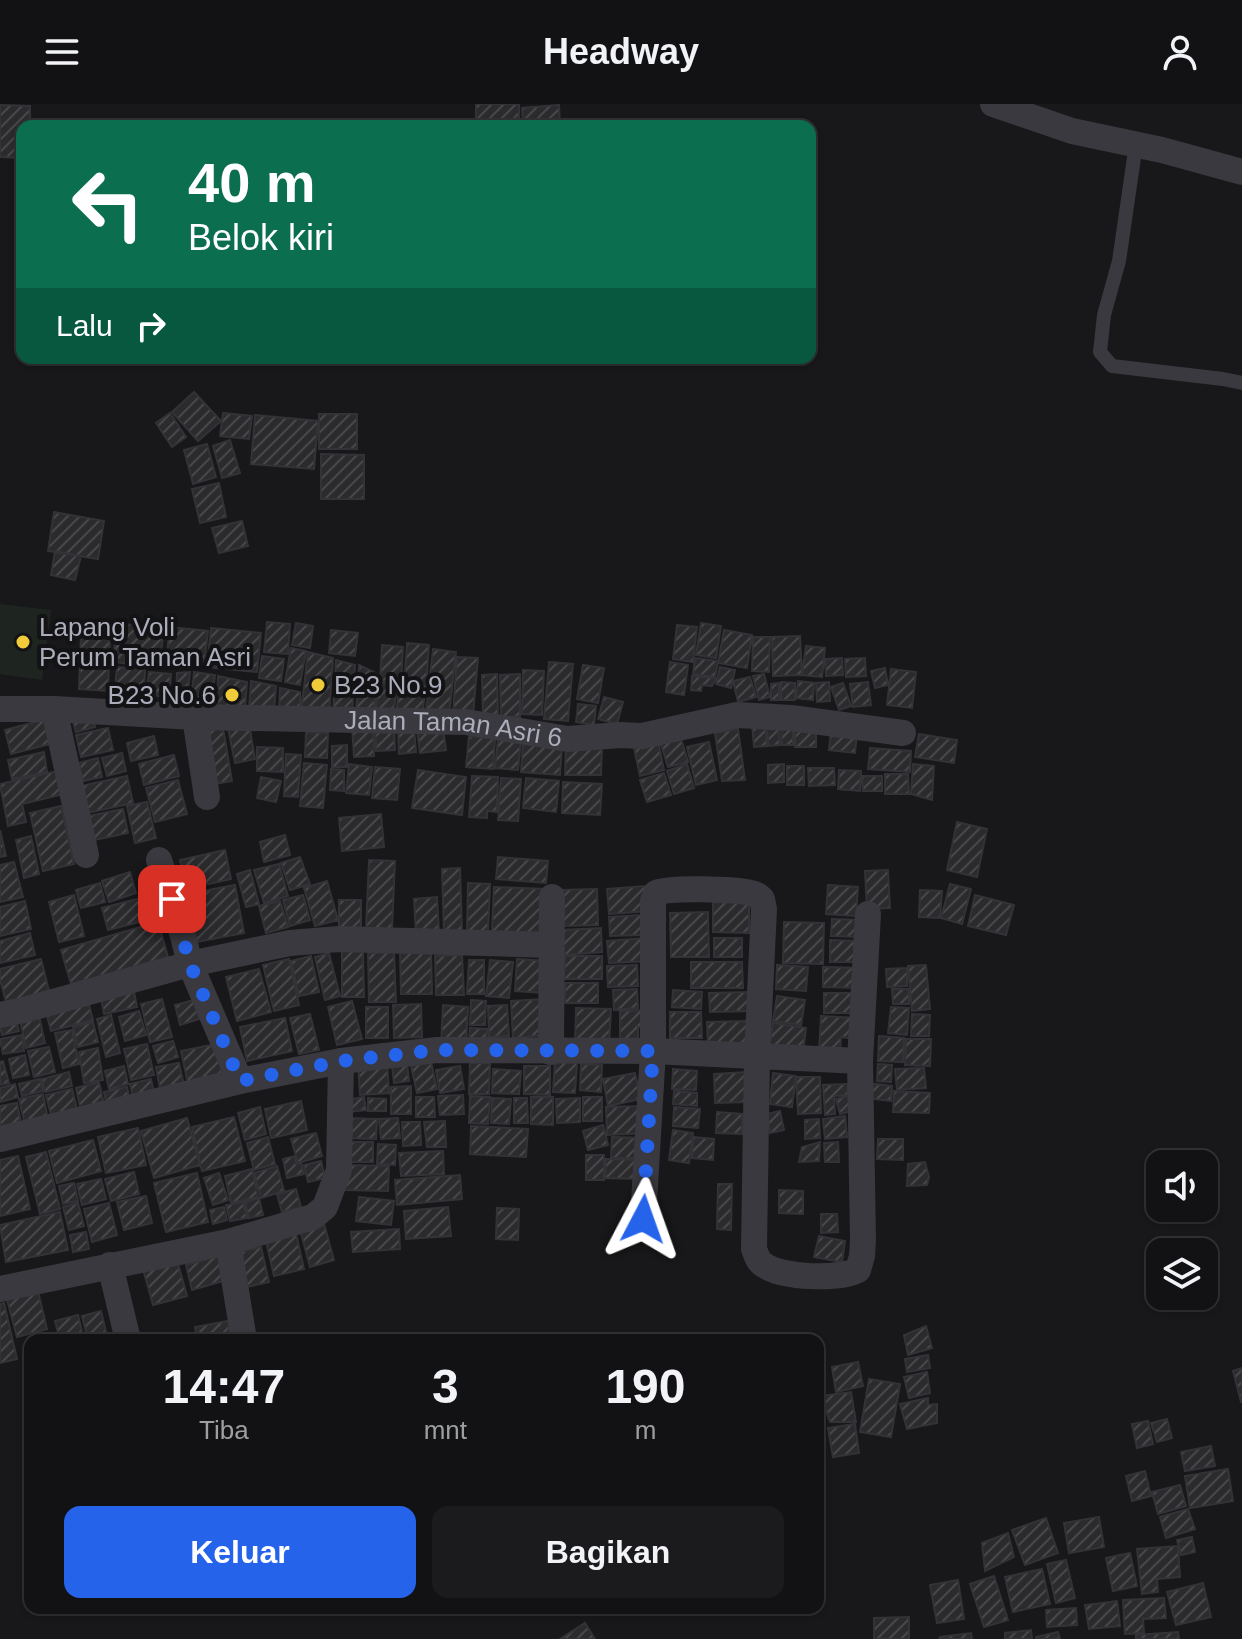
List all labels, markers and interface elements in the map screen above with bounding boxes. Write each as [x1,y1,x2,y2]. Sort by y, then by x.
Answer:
icon: menu [40,30,84,74]
icon: person [1158,30,1202,74]
text: Headway [543,31,699,72]
text: 40 m [188,151,316,214]
icon: left [56,152,160,256]
text: Belok kiri [188,217,334,258]
icon: right [129,304,173,348]
text: Lalu [56,309,113,342]
place label: Lapang Voli Perum Taman Asri [39,612,251,672]
marker: Lapang Voli Perum Taman Asri [14,633,32,651]
place label: B23 No.9 [334,670,442,700]
marker: B23 No.9 [309,676,327,694]
place label: B23 No.6 [108,680,216,710]
marker: B23 No.6 [223,686,241,704]
street label: Jalan Taman Asri 6 [344,705,565,753]
pin [138,865,206,933]
icon: arrive [150,877,194,921]
map controls [1146,1150,1218,1310]
button: sound [1146,1150,1218,1222]
position arrow [601,1177,685,1261]
button: layers [1146,1238,1218,1310]
text: 14:47 [162,1360,285,1413]
text: 3 [432,1360,459,1413]
text: 190 [605,1360,686,1413]
text: Tiba [199,1415,249,1445]
text: mnt [424,1415,467,1445]
text: m [635,1415,656,1445]
button: Keluar [64,1506,416,1598]
button: Bagikan [432,1506,784,1598]

